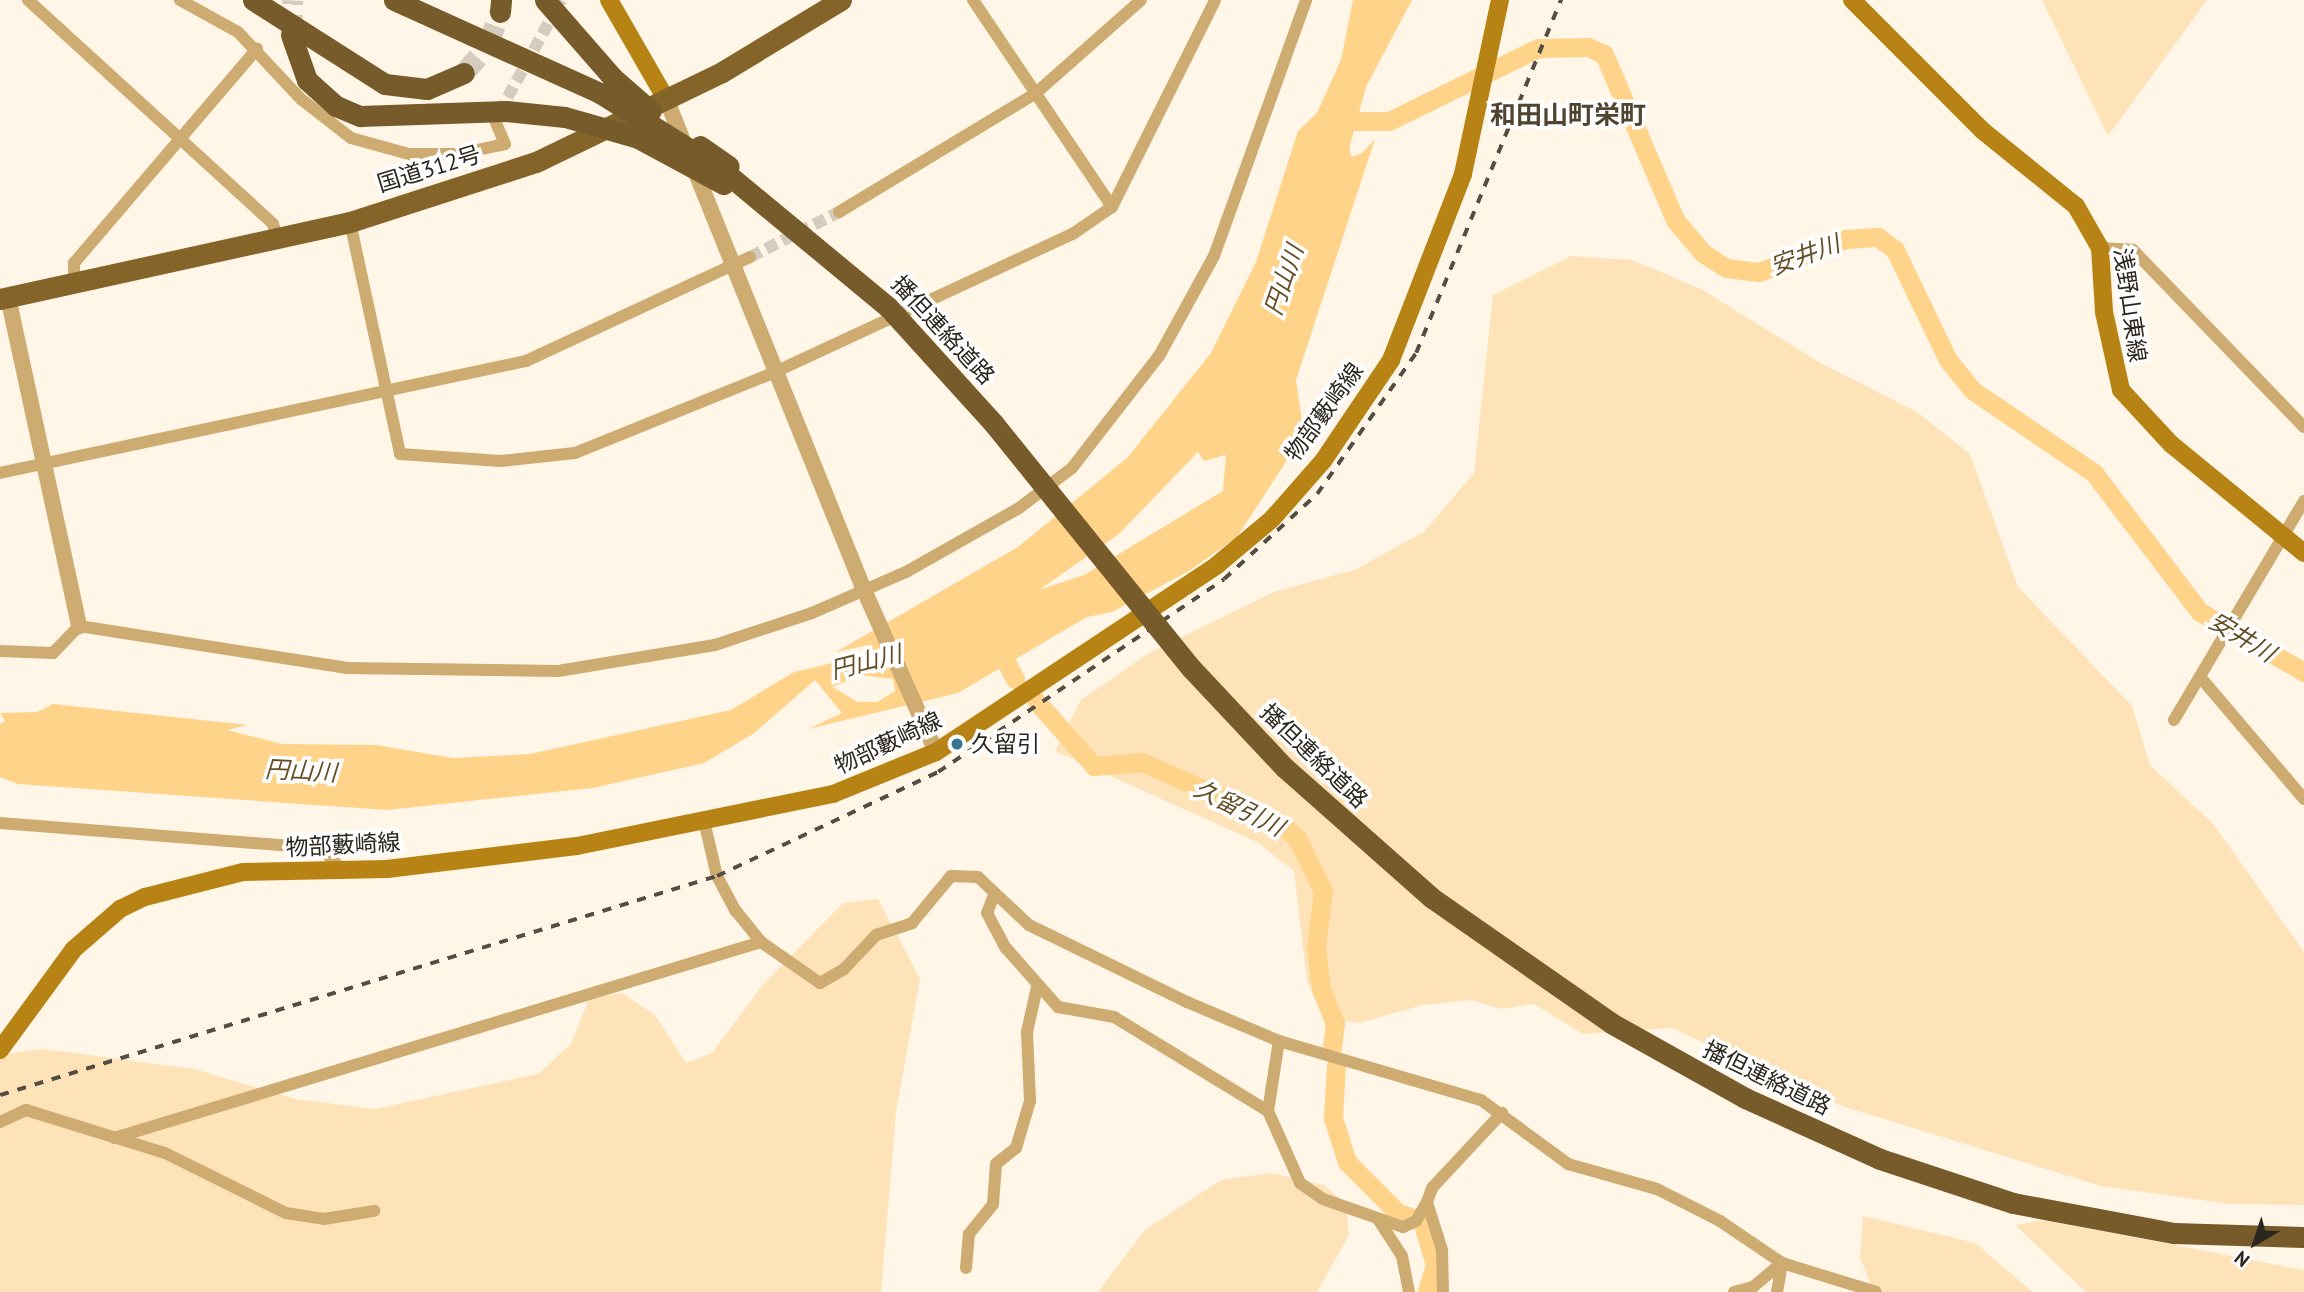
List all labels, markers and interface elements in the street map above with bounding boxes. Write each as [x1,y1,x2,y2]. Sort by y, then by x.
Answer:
district label: 和田山町栄町 [1490,99,1646,131]
street label: 国道312号 [374,140,484,198]
water label: 安井川 [1766,229,1844,281]
water label: 円山川 [1259,241,1309,319]
street label: 浅野山東線 [2108,246,2152,364]
street label: 播但連絡道路 [886,270,1000,390]
street label: 物部藪崎線 [1279,357,1369,467]
water label: 安井川 [2204,606,2280,668]
water label: 円山川 [828,639,904,685]
street label: 播但連絡道路 [1255,698,1373,814]
street label: 物部藪崎線 [830,706,946,780]
place label: 久留引 [971,730,1040,758]
marker: 久留引 [949,736,965,752]
water label: 円山川 [264,755,338,787]
water label: 久留引川 [1190,774,1288,842]
street label: 物部藪崎線 [285,828,401,862]
street label: 播但連絡道路 [1699,1035,1835,1121]
north arrow [2220,1208,2290,1278]
text: N [2229,1246,2254,1273]

